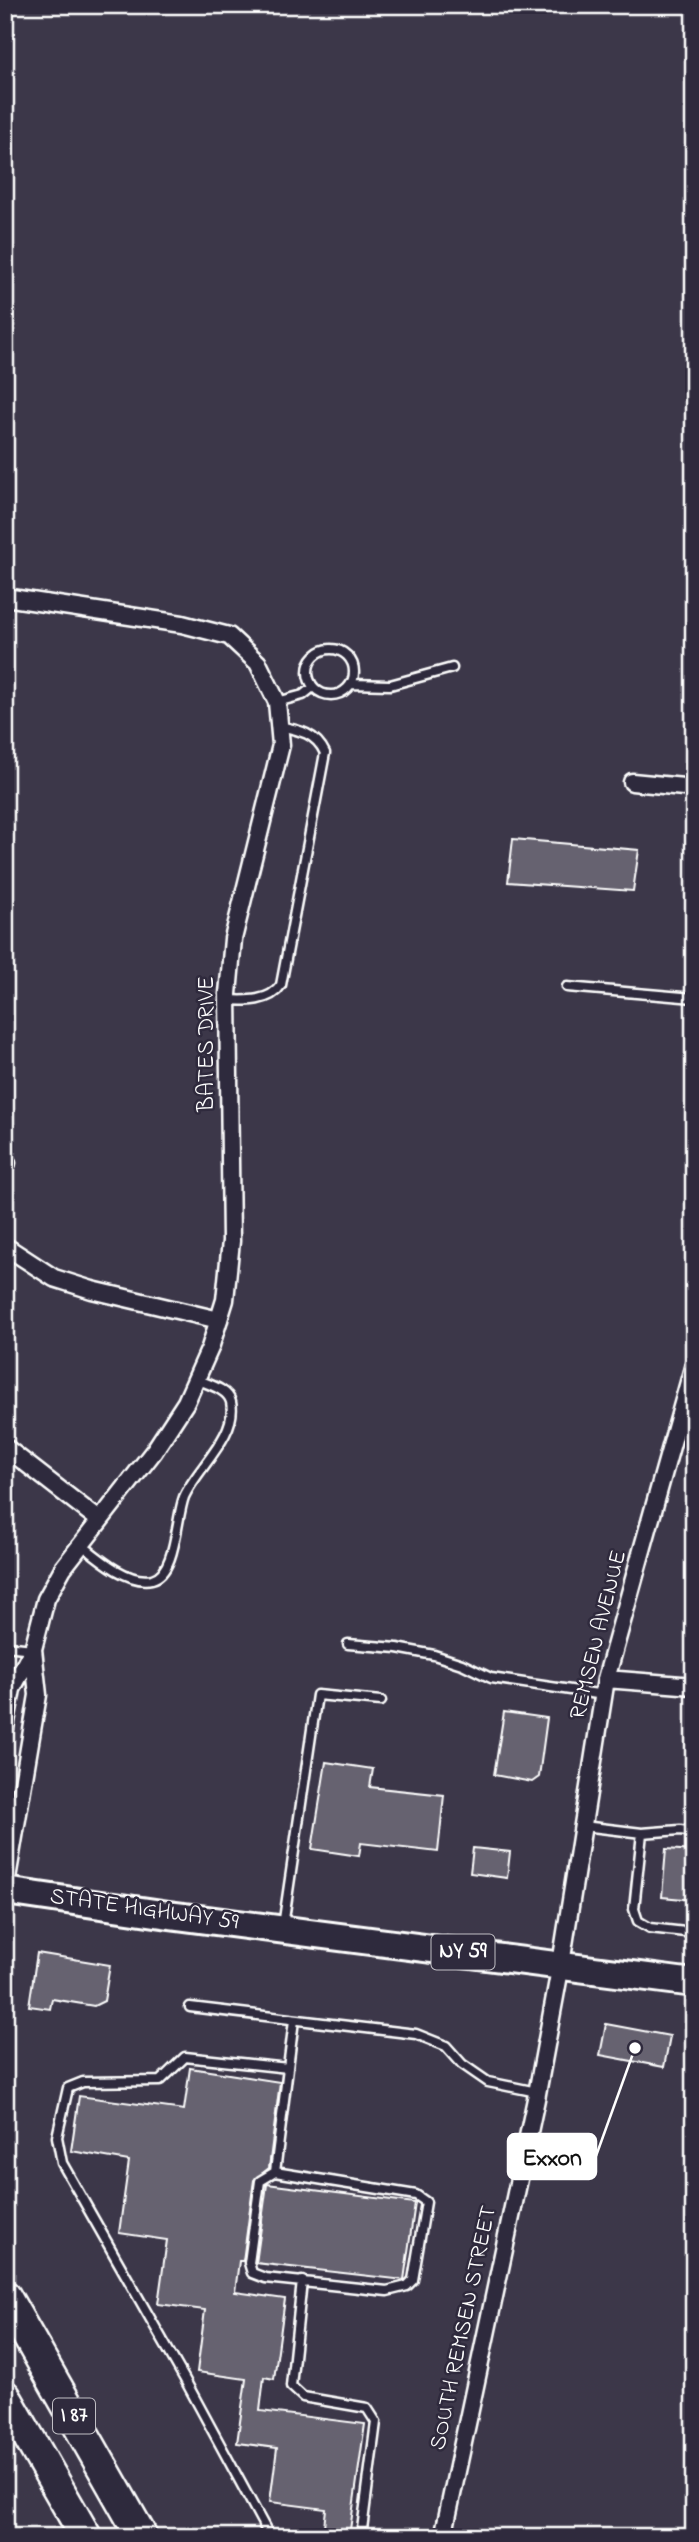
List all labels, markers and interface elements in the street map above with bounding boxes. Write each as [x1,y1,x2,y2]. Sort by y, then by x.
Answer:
street label: BATES DRIVE [191,976,224,1113]
street label: REMSEN AVENUE [562,1547,636,1723]
street label: STATE HIGHWAY 59 [48,1880,240,1940]
road number: NY 59 [432,1934,494,1969]
callout: Exxon [508,2134,596,2179]
text: Exxon [522,2142,582,2177]
street label: SOUTH REMSEN STREET [422,2203,506,2453]
road number: I 87 [53,2398,95,2434]

